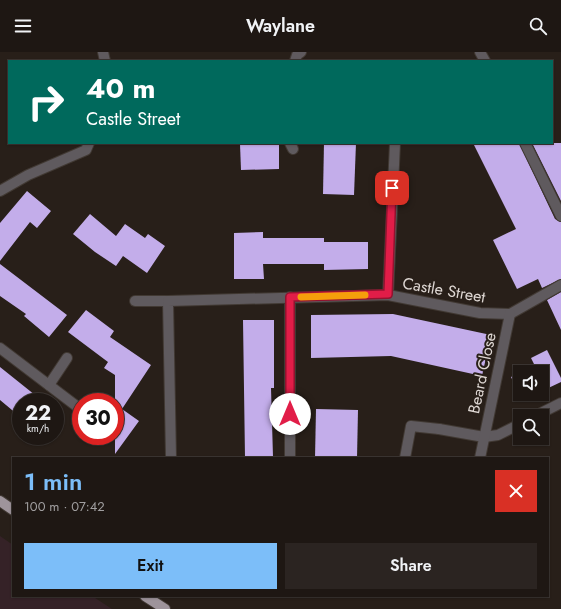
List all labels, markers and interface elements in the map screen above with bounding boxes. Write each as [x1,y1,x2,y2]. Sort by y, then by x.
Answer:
text: Waylane [246,13,315,39]
icon: menu [12,15,34,37]
icon: search [527,15,549,37]
text: 40 m [86,68,155,109]
icon: right [20,76,72,128]
text: Castle Street [86,106,180,132]
pin [375,171,409,205]
icon: arrive [381,177,403,199]
street label: Castle Street [401,271,487,309]
street label: Beard Close [462,330,502,416]
map controls [513,365,549,445]
button: sound [513,365,549,401]
speed limit sign: 30 [72,393,124,445]
position arrow [269,393,311,435]
text: 22 [25,399,51,428]
button: search [513,409,549,445]
text: km/h [27,421,49,436]
text: 1 min [24,464,82,499]
button: close [495,470,537,512]
text: 100 m · 07:42 [24,497,105,516]
button: Exit [24,543,277,589]
button: Share [285,543,537,589]

